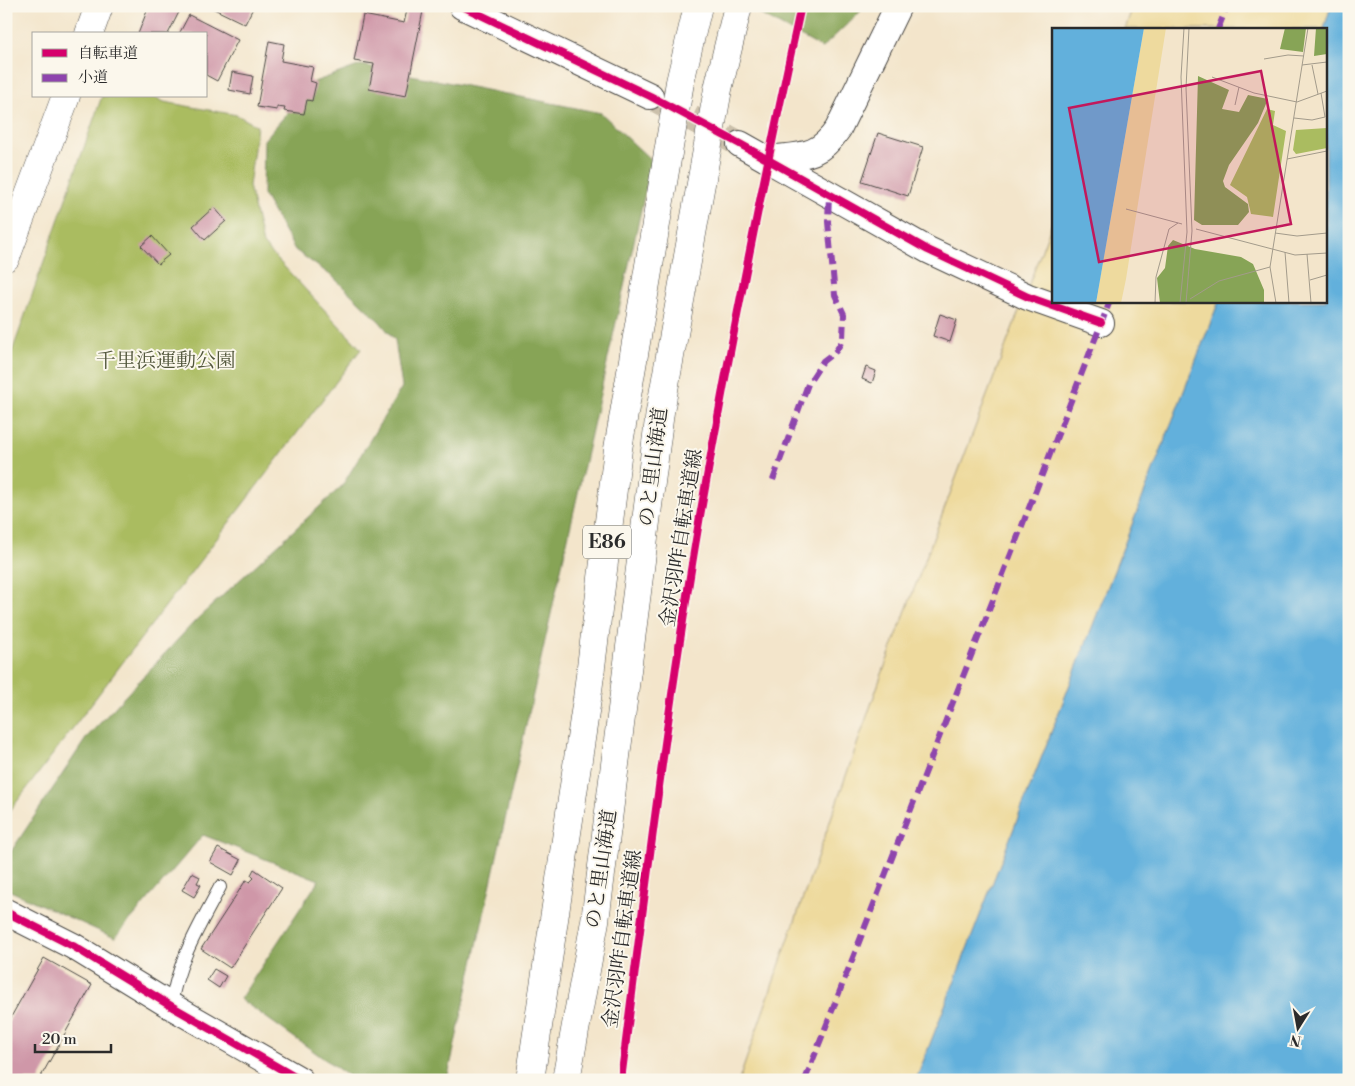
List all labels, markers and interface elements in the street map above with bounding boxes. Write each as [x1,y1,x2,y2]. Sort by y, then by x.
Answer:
inset map [1052,28,1328,302]
legend [32,32,208,98]
text: 自転車道 [78,44,138,63]
text: 小道 [78,68,108,87]
park label: 千里浜運動公園 [96,349,236,374]
street label: のと里山海道 [634,406,674,528]
street label: 金沢羽咋自転車道線 [656,447,708,629]
road number: E86 [583,526,631,558]
street label: のと里山海道 [581,808,623,930]
street label: 金沢羽咋自転車道線 [598,848,648,1030]
north arrow [1272,1004,1322,1054]
scale bar [35,1021,111,1053]
text: 20 m [42,1030,77,1049]
text: N [1289,1030,1303,1050]

